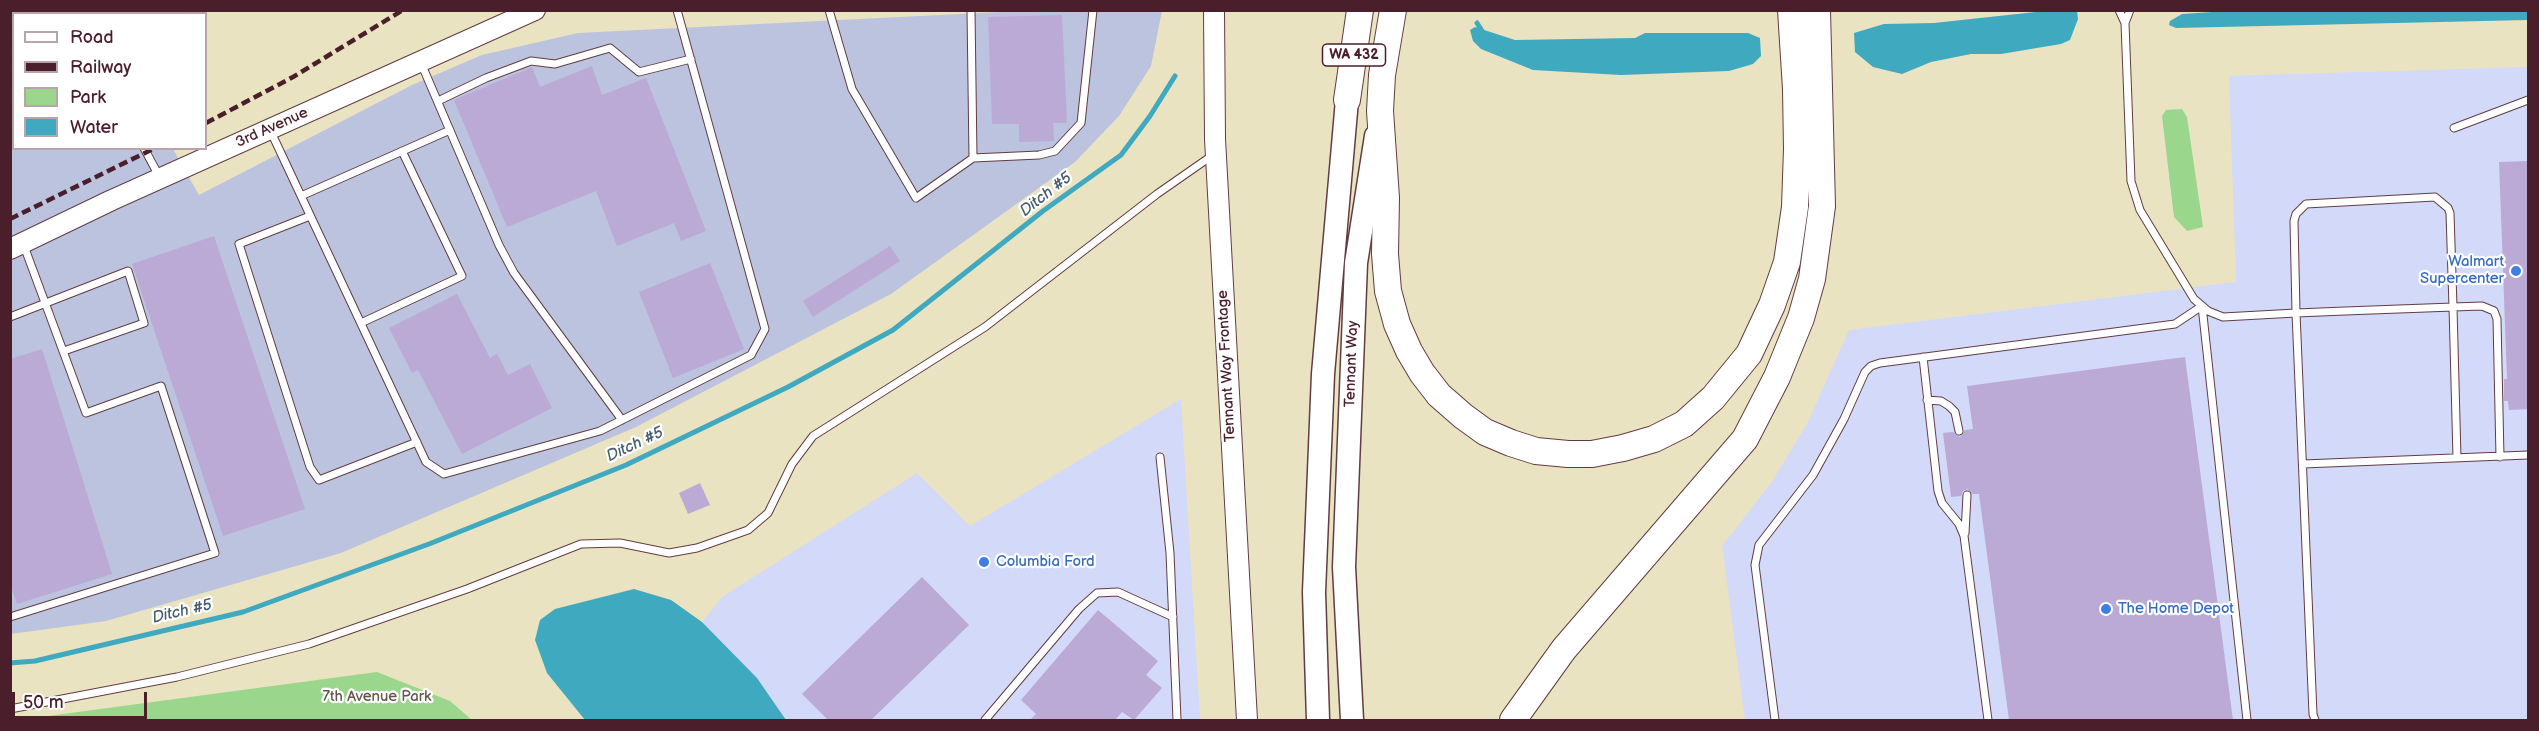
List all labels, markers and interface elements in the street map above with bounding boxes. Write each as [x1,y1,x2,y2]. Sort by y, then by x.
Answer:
legend [12,12,207,150]
text: Road [70,27,114,48]
road number: WA 432 [1322,44,1386,66]
text: Railway [70,57,132,78]
text: Park [70,87,106,108]
street label: 3rd Avenue [233,104,311,152]
text: Water [70,117,118,138]
water label: Ditch #5 [1016,169,1076,221]
place label: Walmart Supercenter [2420,253,2504,288]
marker: Walmart Supercenter [2509,264,2523,278]
street label: Tennant Way Frontage [1214,290,1240,442]
street label: Tennant Way [1341,320,1363,408]
water label: Ditch #5 [604,424,666,466]
place label: Columbia Ford [996,553,1095,571]
marker: Columbia Ford [977,555,991,569]
water label: Ditch #5 [150,596,214,628]
place label: The Home Depot [2118,600,2234,618]
marker: The Home Depot [2099,602,2113,616]
scale bar [15,680,150,718]
park label: 7th Avenue Park [323,688,431,706]
text: 50 m [23,692,64,713]

